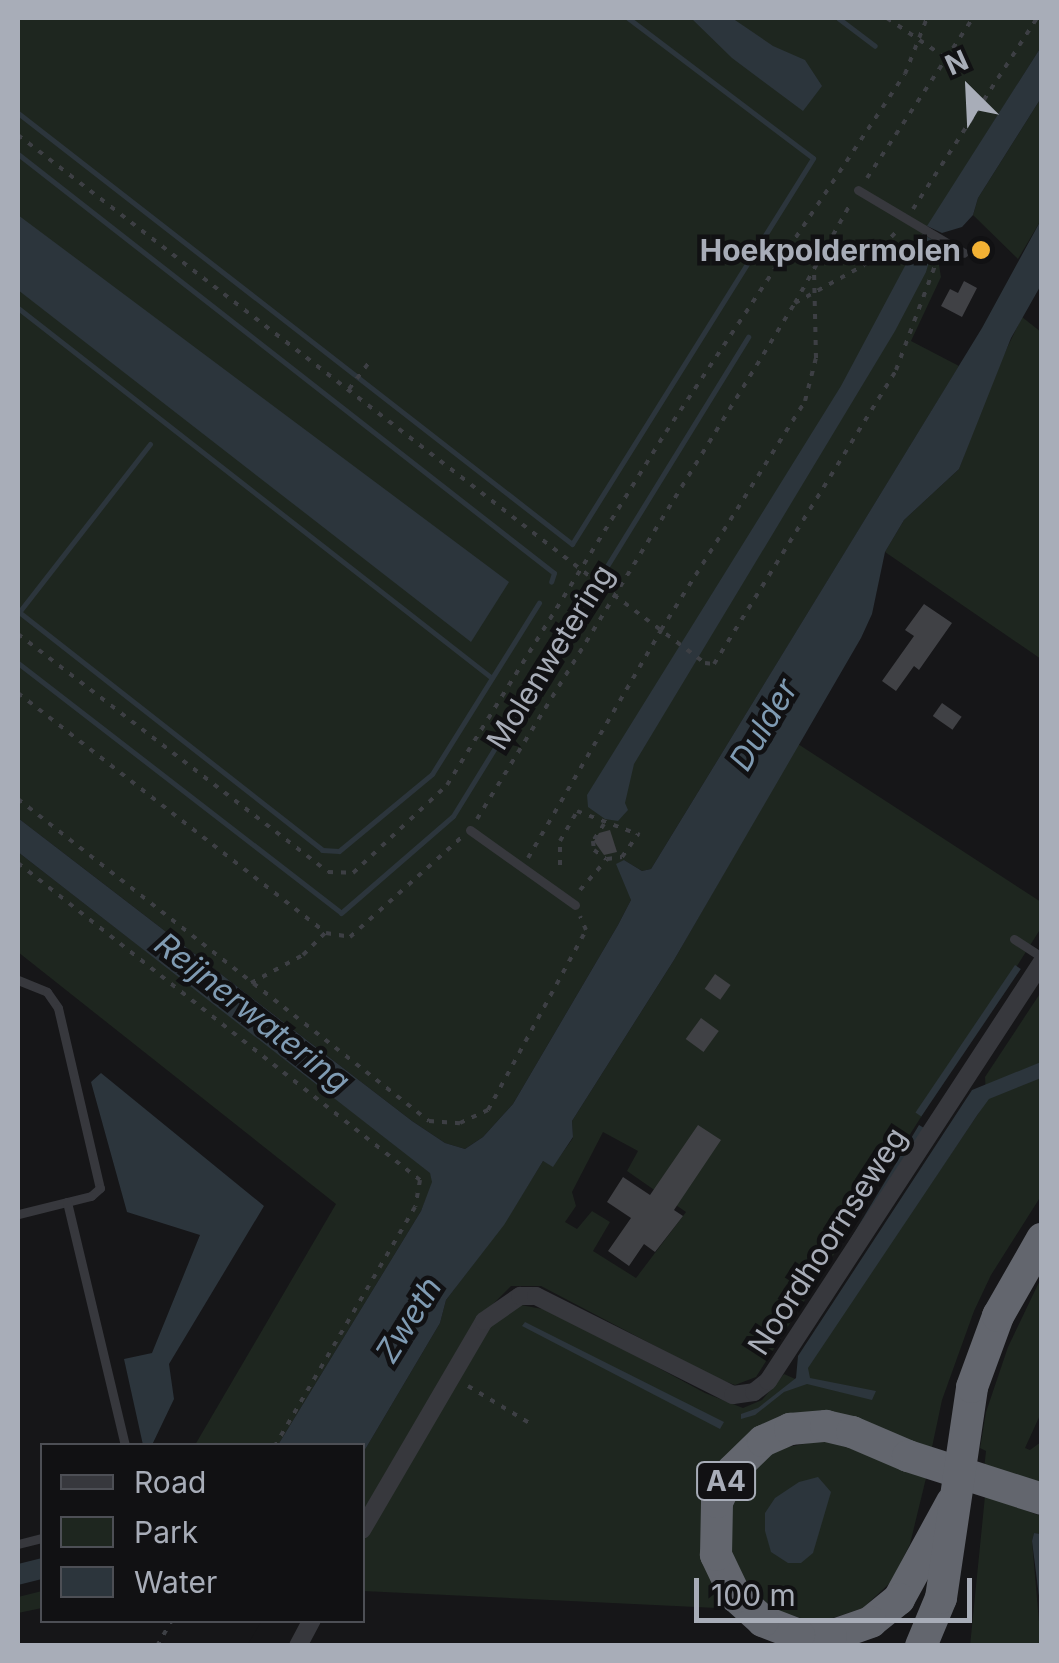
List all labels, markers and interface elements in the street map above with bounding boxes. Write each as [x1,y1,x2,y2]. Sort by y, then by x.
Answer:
north arrow [919,40,1019,140]
text: N [940,43,973,82]
place label: Hoekpoldermolen [700,232,961,268]
marker: Hoekpoldermolen [970,239,992,261]
street label: Molenwetering [479,558,621,756]
water label: Dulder [722,672,806,778]
water label: Reijnerwatering [147,925,357,1101]
street label: Noordhoornseweg [740,1121,914,1361]
water label: Zweth [368,1270,450,1370]
legend [40,1443,365,1623]
road number: A4 [696,1458,756,1504]
text: Road [134,1464,206,1500]
text: Park [134,1514,198,1550]
scale bar [699,1558,976,1620]
text: Water [134,1564,217,1600]
text: 100 m [711,1577,796,1613]

